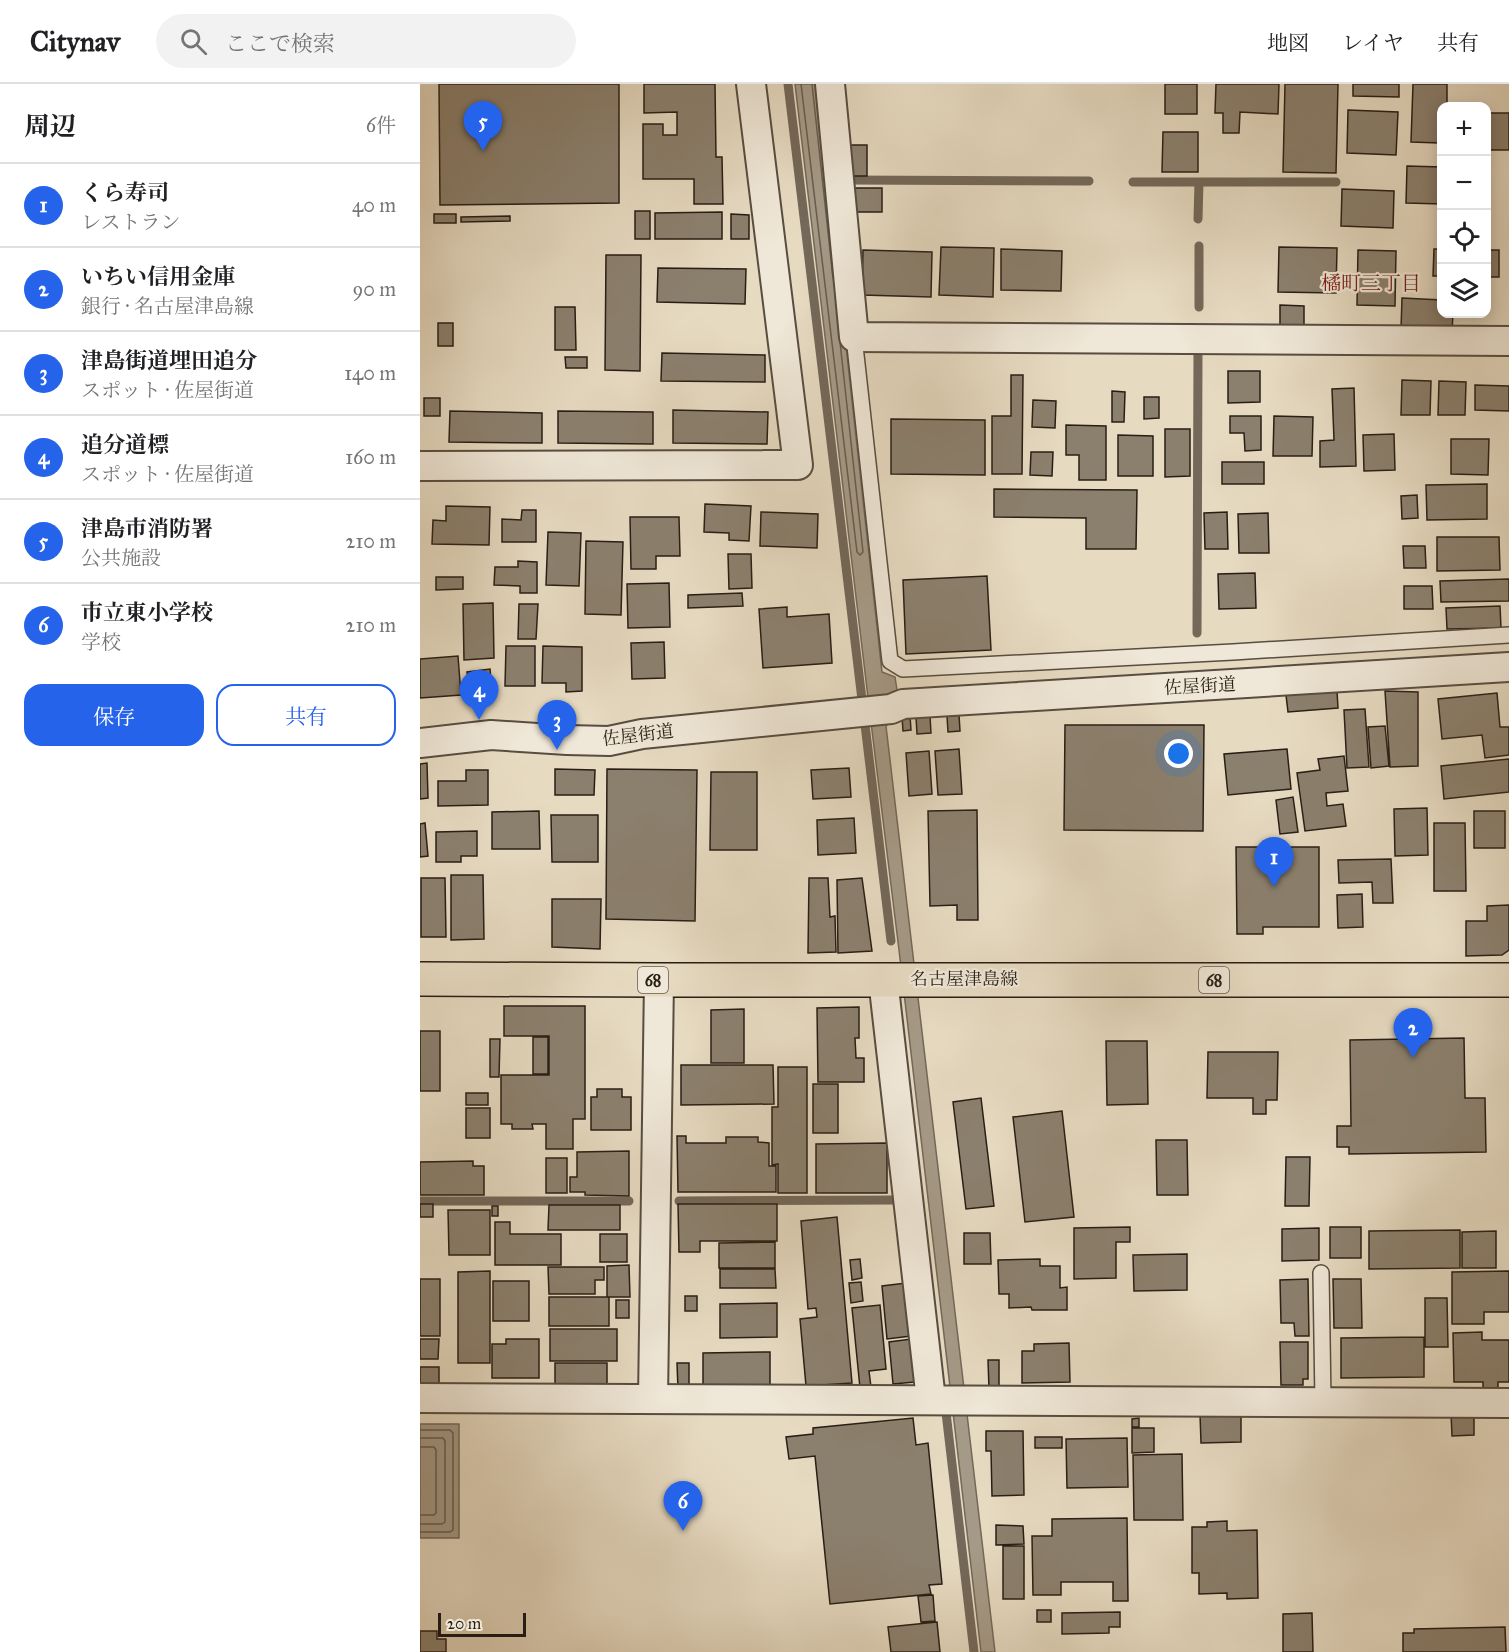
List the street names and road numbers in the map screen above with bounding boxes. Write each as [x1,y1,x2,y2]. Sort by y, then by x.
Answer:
street label: 佐屋街道 [1163,673,1237,699]
street label: 佐屋街道 [601,720,675,750]
road number: 68 [638,967,668,993]
road number: 68 [1199,967,1229,993]
street label: 名古屋津島線 [910,968,1018,990]

